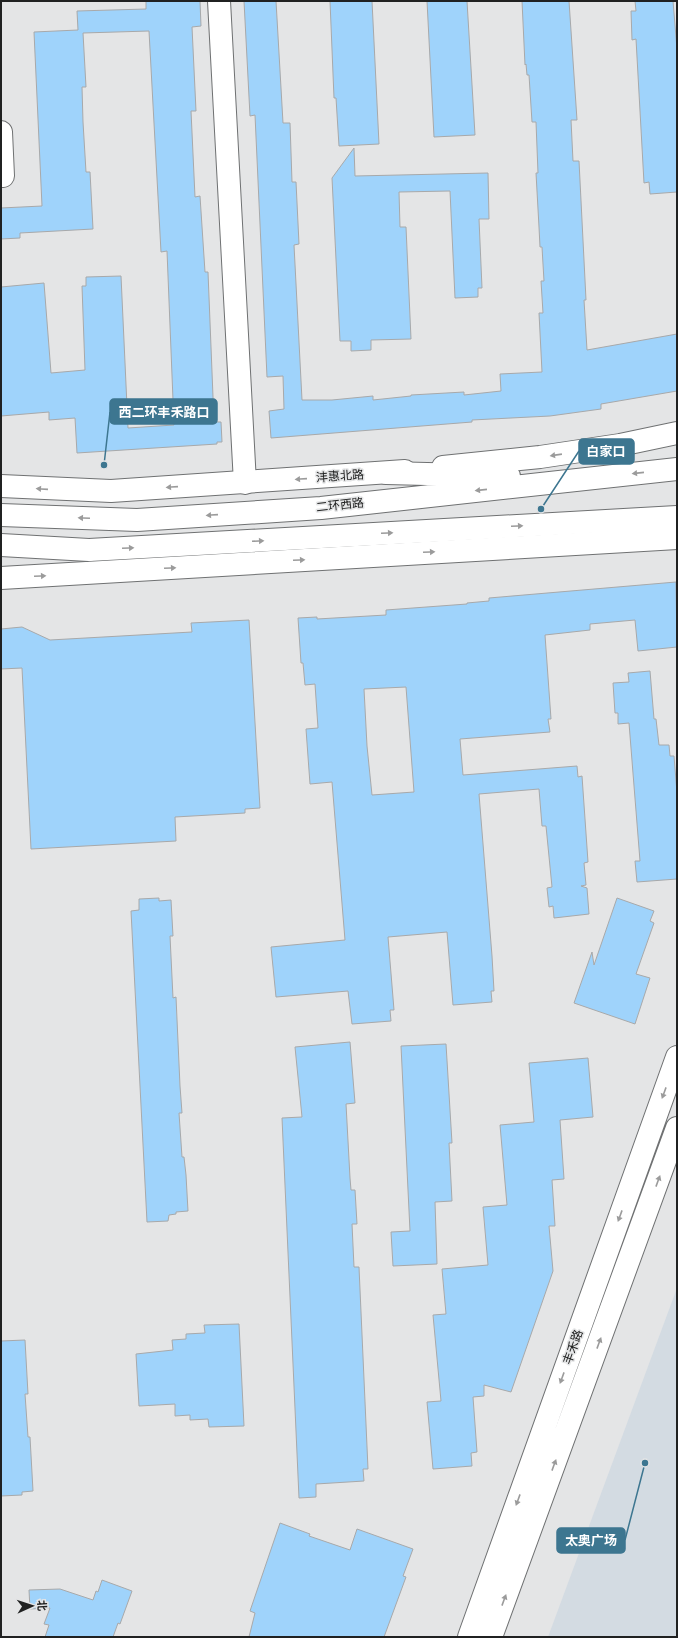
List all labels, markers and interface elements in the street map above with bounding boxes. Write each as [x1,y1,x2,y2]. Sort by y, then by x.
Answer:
callout: 西二环丰禾路口 [110,399,217,424]
text: 西二环丰禾路口 [118,405,210,421]
callout: 白家口 [579,439,634,464]
text: 白家口 [586,444,626,460]
one-way arrow [550,452,562,458]
street label: 沣惠北路 [316,467,365,486]
one-way arrow [632,470,644,477]
one-way arrow [295,475,307,482]
one-way arrow [166,484,178,491]
one-way arrow [36,485,48,492]
one-way arrow [475,487,487,494]
street label: 二环西路 [315,496,365,515]
one-way arrow [205,512,218,518]
one-way arrow [78,515,90,522]
one-way arrow [511,523,524,529]
one-way arrow [381,530,393,537]
one-way arrow [252,537,264,544]
one-way arrow [122,545,135,551]
one-way arrow [423,549,435,556]
one-way arrow [293,557,305,564]
one-way arrow [164,564,176,571]
one-way arrow [34,572,46,579]
one-way arrow [660,1088,666,1100]
one-way arrow [655,1175,661,1187]
one-way arrow [617,1210,623,1222]
street label: 丰禾路 [560,1328,587,1367]
one-way arrow [596,1337,602,1349]
one-way arrow [559,1372,565,1384]
one-way arrow [551,1459,557,1471]
one-way arrow [515,1494,521,1506]
callout: 太奥广场 [557,1528,625,1553]
text: 太奥广场 [565,1533,617,1549]
north arrow [12,1586,52,1626]
one-way arrow [502,1594,508,1606]
text: 北 [35,1600,48,1611]

